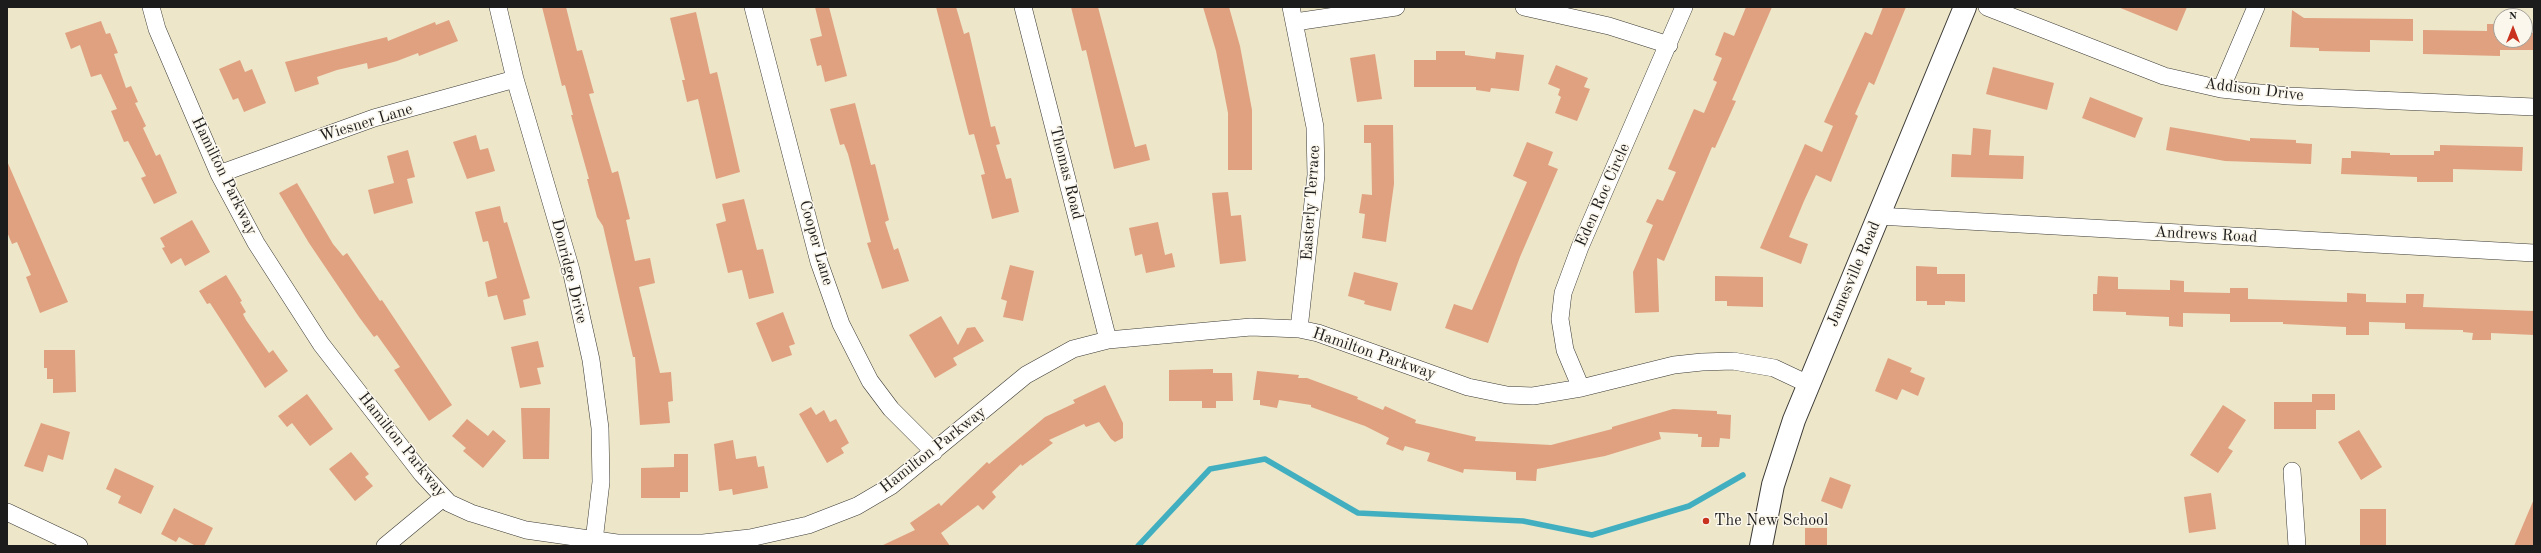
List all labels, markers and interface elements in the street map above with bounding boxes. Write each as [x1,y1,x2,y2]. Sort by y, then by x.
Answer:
north arrow [2493,8,2533,48]
text: N [2509,11,2517,22]
street label: Addison Drive [2203,74,2305,106]
street label: Wiesner Lane [317,100,415,146]
street label: Hamilton Parkway [187,114,261,238]
street label: Thomas Road [1045,124,1087,222]
street label: Eden Roc Circle [1572,140,1634,250]
street label: Easterly Terrace [1297,145,1325,261]
street label: Cooper Lane [795,198,837,288]
street label: Donridge Drive [547,217,591,325]
street label: Jamesville Road [1823,218,1885,330]
street label: Andrews Road [2154,223,2258,247]
street label: Hamilton Parkway [1310,324,1438,384]
street label: Hamilton Parkway [354,389,450,501]
street label: Hamilton Parkway [876,403,990,497]
place label: The New School [1714,511,1828,531]
marker: The New School [1701,516,1711,526]

